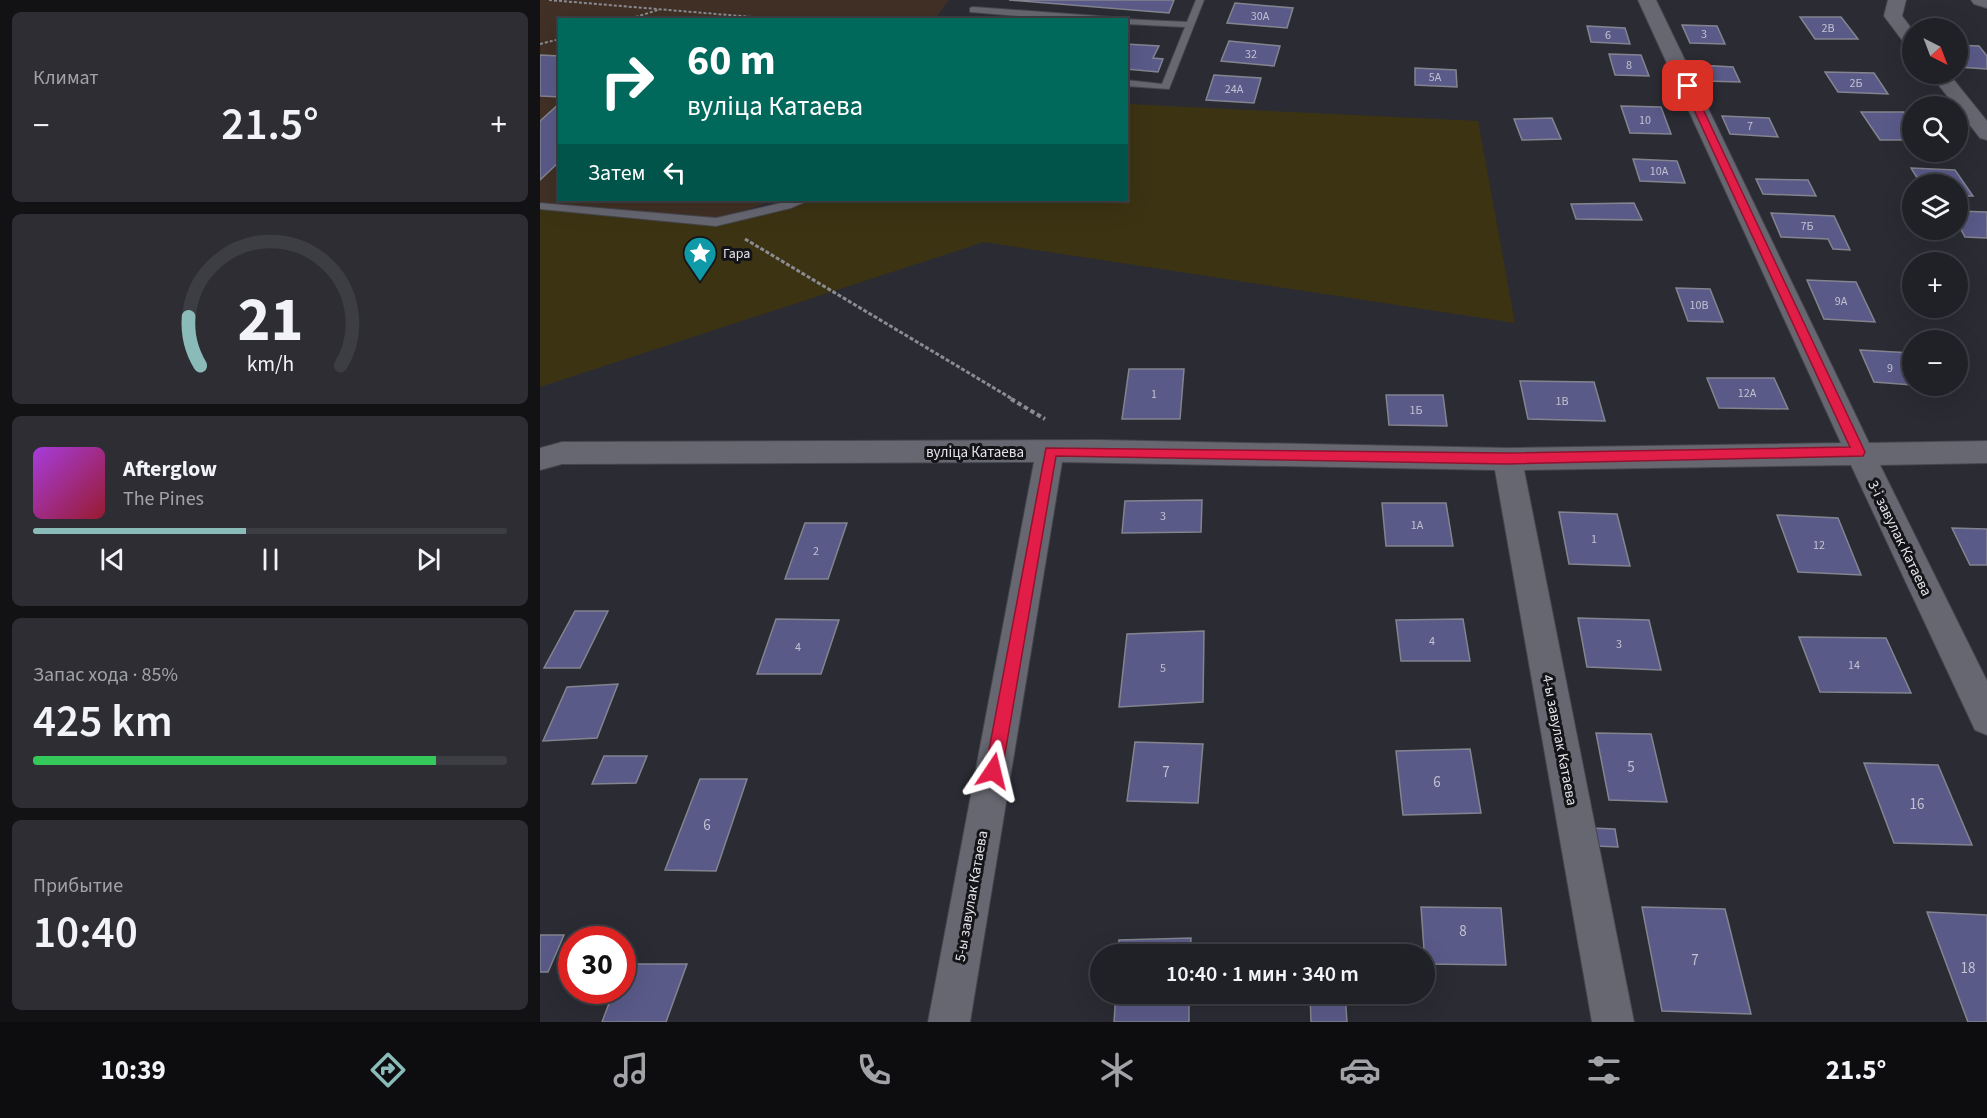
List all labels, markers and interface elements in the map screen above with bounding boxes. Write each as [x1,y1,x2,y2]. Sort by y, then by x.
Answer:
house number: 30А [1251,8,1270,25]
north arrow [1902,18,1968,84]
map controls [1902,18,1968,396]
house number: 2В [1821,20,1835,37]
house number: 3 [1701,26,1707,43]
house number: 6 [1605,27,1611,44]
text: 60 m [687,31,776,91]
icon: right [588,42,666,120]
house number: 32 [1245,46,1257,63]
house number: 8 [1626,57,1632,74]
pin [1662,60,1713,111]
text: Климат [33,64,99,92]
house number: 5А [1429,69,1442,86]
icon: arrive [1671,69,1704,102]
house number: 2Б [1850,75,1862,92]
house number: 24А [1225,81,1244,98]
text: вуліца Катаева [687,87,863,126]
text: 21.5° [221,93,319,157]
button: search [1902,96,1968,162]
text: − [33,102,49,149]
text: + [491,102,507,149]
house number: 10 [1639,112,1651,129]
house number: 7 [1747,118,1753,135]
icon: left [658,156,691,189]
text: Затем [588,157,646,189]
house number: 10А [1650,163,1669,180]
button: layers [1902,174,1968,240]
house number: 7Б [1801,218,1813,235]
place icon: Гара [682,235,718,282]
place label: Гара [723,244,750,264]
button: + [1902,252,1968,318]
text: 21 [237,276,303,365]
house number: 9А [1835,293,1848,310]
house number: 10В [1690,297,1708,314]
button: − [1902,330,1968,396]
text: km/h [246,349,294,380]
house number: 9 [1887,360,1893,377]
house number: 12А [1738,385,1757,402]
house number: 1 [1151,386,1157,403]
house number: 1В [1555,393,1569,410]
house number: 1Б [1410,402,1422,419]
street label: вуліца Катаева [926,442,1024,463]
text: Afterglow [123,453,217,485]
street label: 3-і завулак Катаева [1862,477,1937,600]
text: The Pines [123,485,204,513]
house number: 3 [1160,508,1166,525]
house number: 1А [1411,517,1424,534]
house number: 1 [1591,531,1597,548]
house number: 12 [1813,537,1825,554]
icon: previous [96,543,129,576]
icon: pause [254,543,287,576]
icon: next [412,543,445,576]
house number: 2 [813,543,819,560]
house number: 4 [1429,633,1435,650]
house number: 3 [1616,636,1622,653]
house number: 4 [795,639,801,656]
house number: 14 [1848,657,1860,674]
house number: 5 [1160,660,1166,677]
text: Запас хода · 85% [33,661,178,689]
street label: 4-ы завулак Катаева [1537,673,1582,807]
text: 425 km [33,690,173,754]
position arrow [961,739,1025,803]
house number: 5 [1627,757,1635,778]
house number: 7 [1162,762,1170,783]
house number: 6 [1433,772,1441,793]
house number: 16 [1910,794,1924,815]
house number: 6 [703,815,711,836]
street label: 5-ы завулак Катаева [950,829,993,963]
text: Прибытие [33,872,123,900]
text: 10:40 [33,901,138,965]
house number: 8 [1459,921,1467,942]
speed limit sign: 30 [558,926,636,1004]
house number: 7 [1691,950,1699,971]
text: 10:40 · 1 мин · 340 m [1166,958,1359,990]
house number: 18 [1961,958,1975,979]
icon: directions [367,1049,409,1091]
icon: music [610,1049,652,1091]
icon: phone [853,1049,895,1091]
icon: climate [1096,1049,1138,1091]
icon: car [1339,1049,1381,1091]
icon: filters [1583,1049,1625,1091]
text: 10:39 [101,1051,166,1090]
text: 21.5° [1826,1051,1886,1090]

